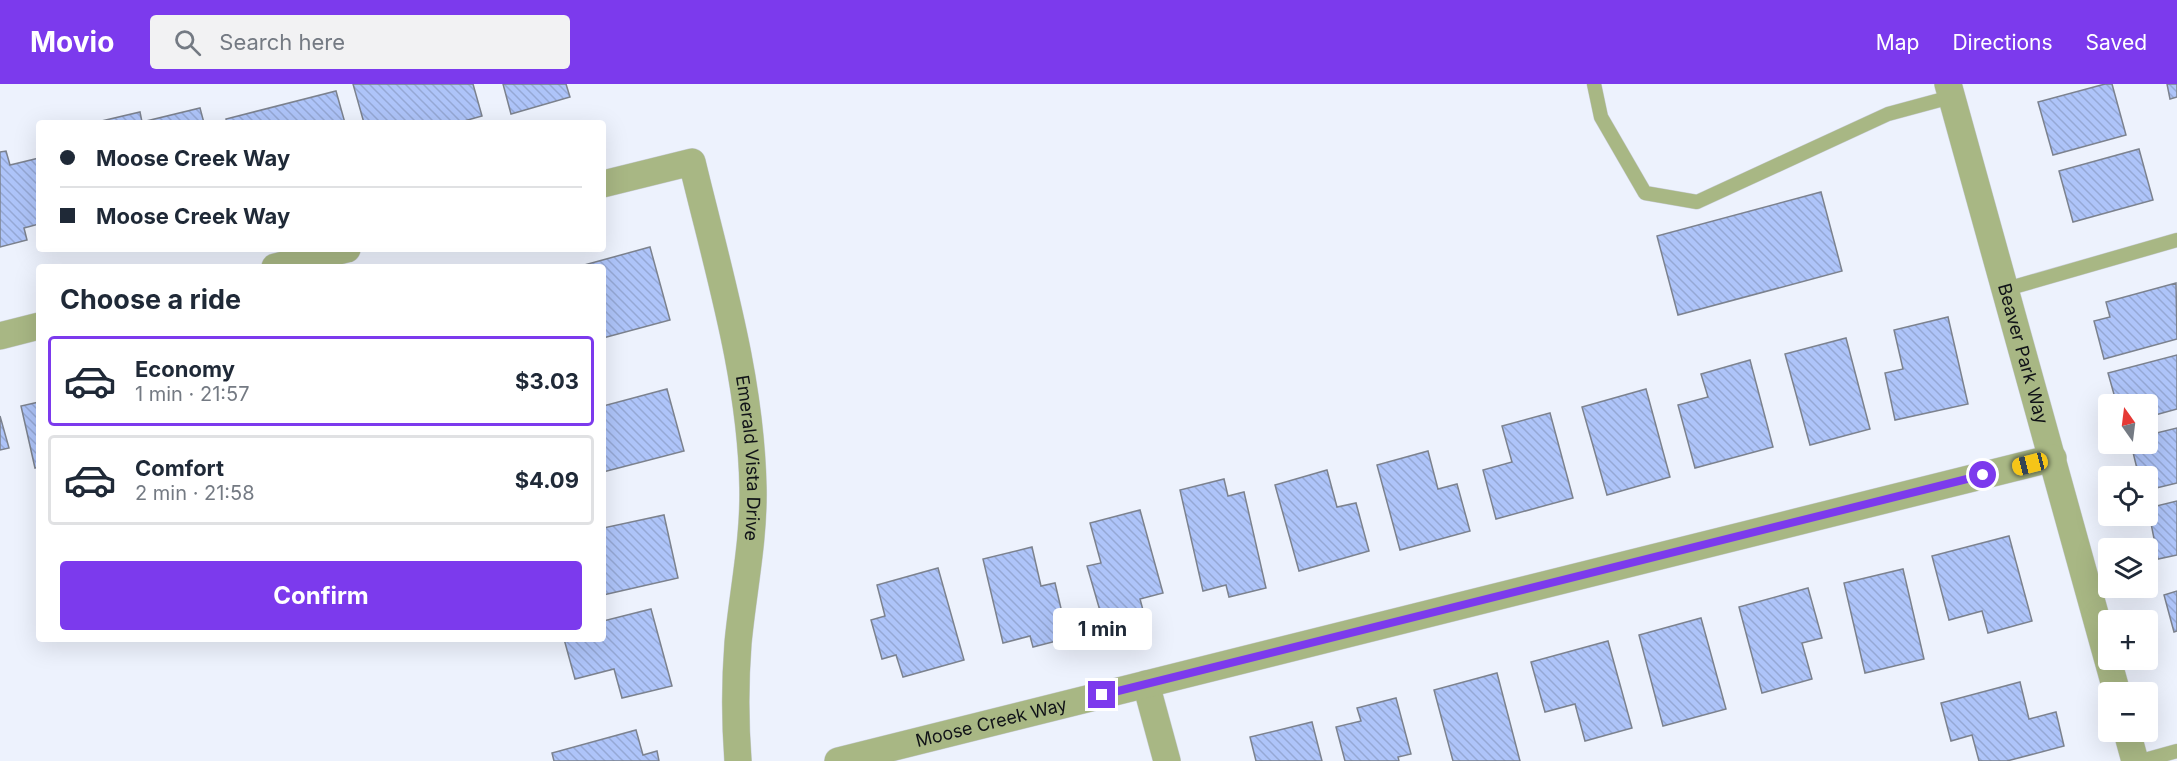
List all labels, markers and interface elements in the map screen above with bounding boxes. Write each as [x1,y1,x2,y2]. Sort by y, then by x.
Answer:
search box [150,15,570,69]
text: Movio [30,25,114,59]
icon: search [171,26,204,59]
text: Search here [219,29,345,55]
text: Map [1876,30,1919,55]
text: Directions [1952,30,2053,55]
text: Saved [2086,30,2147,55]
text: Moose Creek Way [96,145,290,171]
text: Moose Creek Way [96,203,290,229]
street label: Beaver Park Way [1994,281,2053,426]
text: Choose a ride [60,283,241,316]
icon: car [63,354,117,408]
text: Economy [135,356,235,382]
text: $3.03 [515,368,579,394]
street label: Emerald Vista Drive [732,373,764,542]
text: 1 min · 21:57 [135,382,250,406]
north arrow [2098,394,2158,454]
map controls [2098,394,2158,742]
car [2010,451,2050,477]
icon: car [63,453,117,507]
text: Comfort [135,455,224,481]
route start [1969,461,1996,488]
button: locate [2098,466,2158,526]
text: $4.09 [515,467,579,493]
text: 2 min · 21:58 [135,481,255,505]
button: layers [2098,538,2158,598]
button: Confirm [60,561,582,630]
callout: 1 min [1052,608,1152,650]
button: + [2098,610,2158,670]
text: 1 min [1078,617,1127,641]
route end [1088,681,1115,708]
button: − [2098,682,2158,742]
street label: Moose Creek Way [913,693,1069,751]

